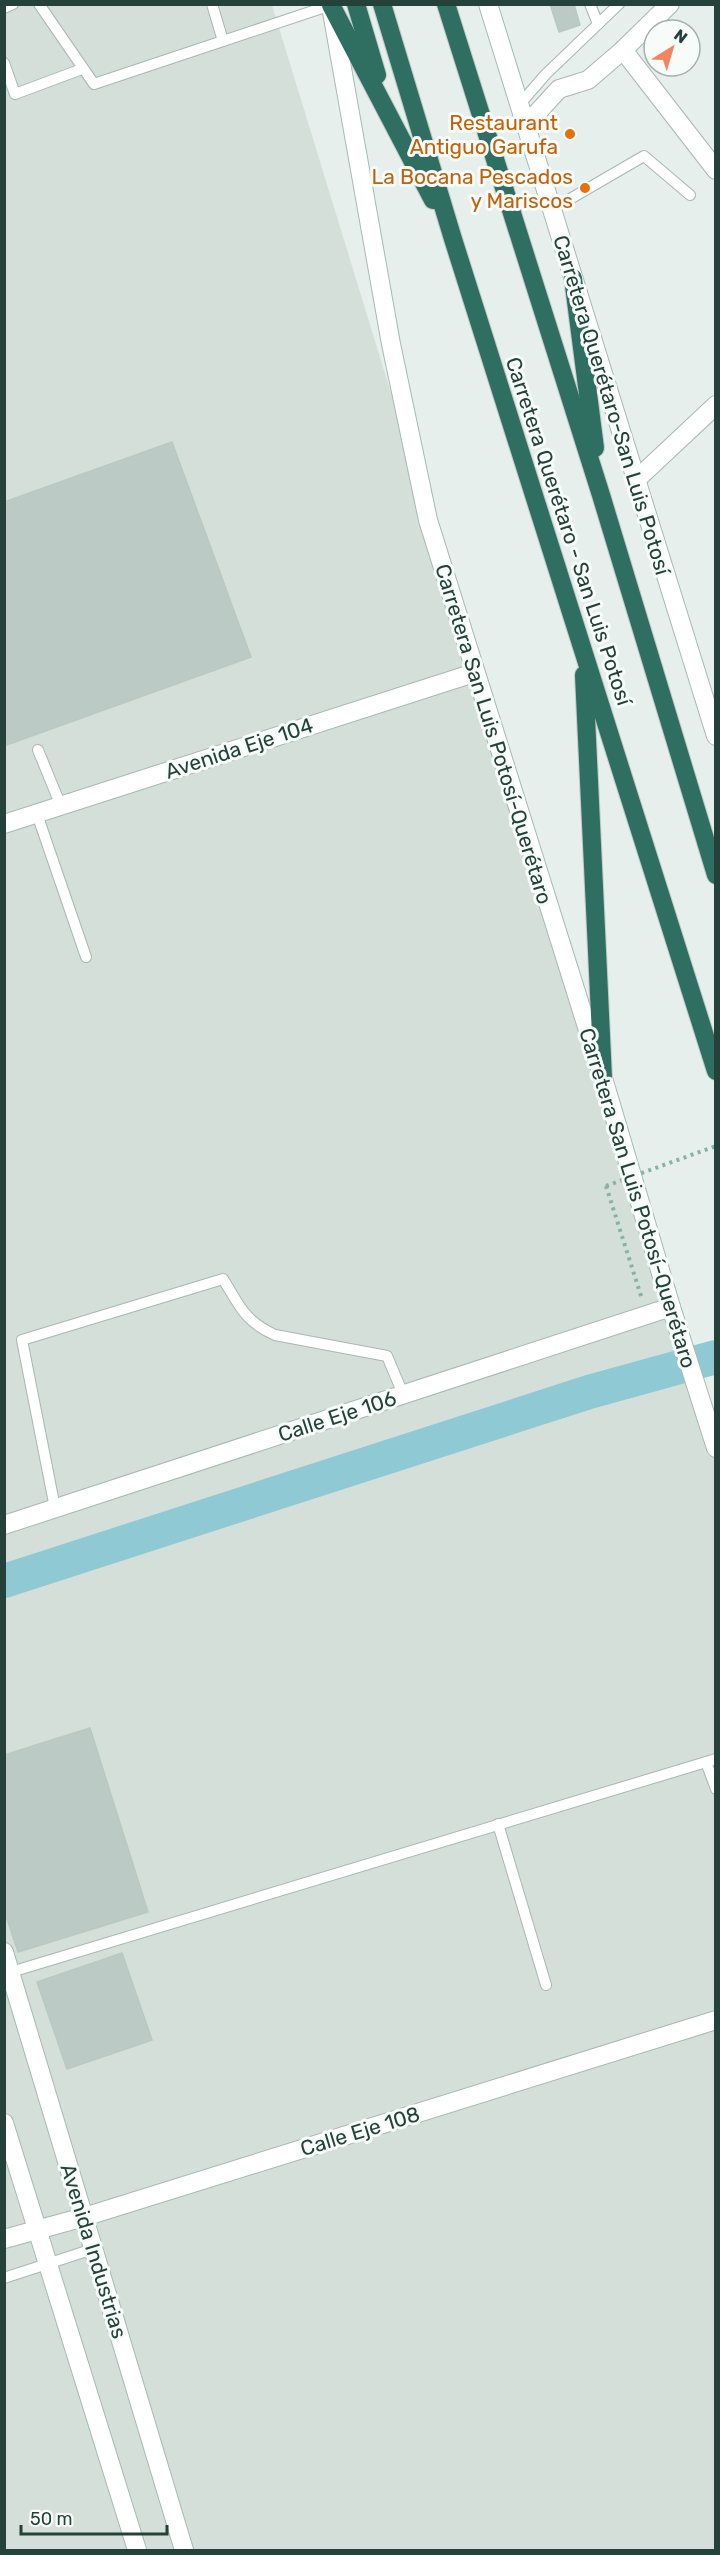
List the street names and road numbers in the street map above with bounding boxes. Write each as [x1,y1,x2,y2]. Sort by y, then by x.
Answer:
street label: Carretera Querétaro-San Luis Potosí [548,232,676,579]
street label: Carretera Querétaro - San Luis Potosí [501,354,638,709]
street label: Carretera San Luis Potosí-Querétaro [430,561,558,907]
street label: Avenida Eje 104 [162,712,316,784]
street label: Carretera San Luis Potosí-Querétaro [574,1025,702,1371]
street label: Calle Eje 106 [275,1385,399,1447]
street label: Calle Eje 108 [297,2101,423,2161]
street label: Avenida Industrias [56,2161,132,2341]

